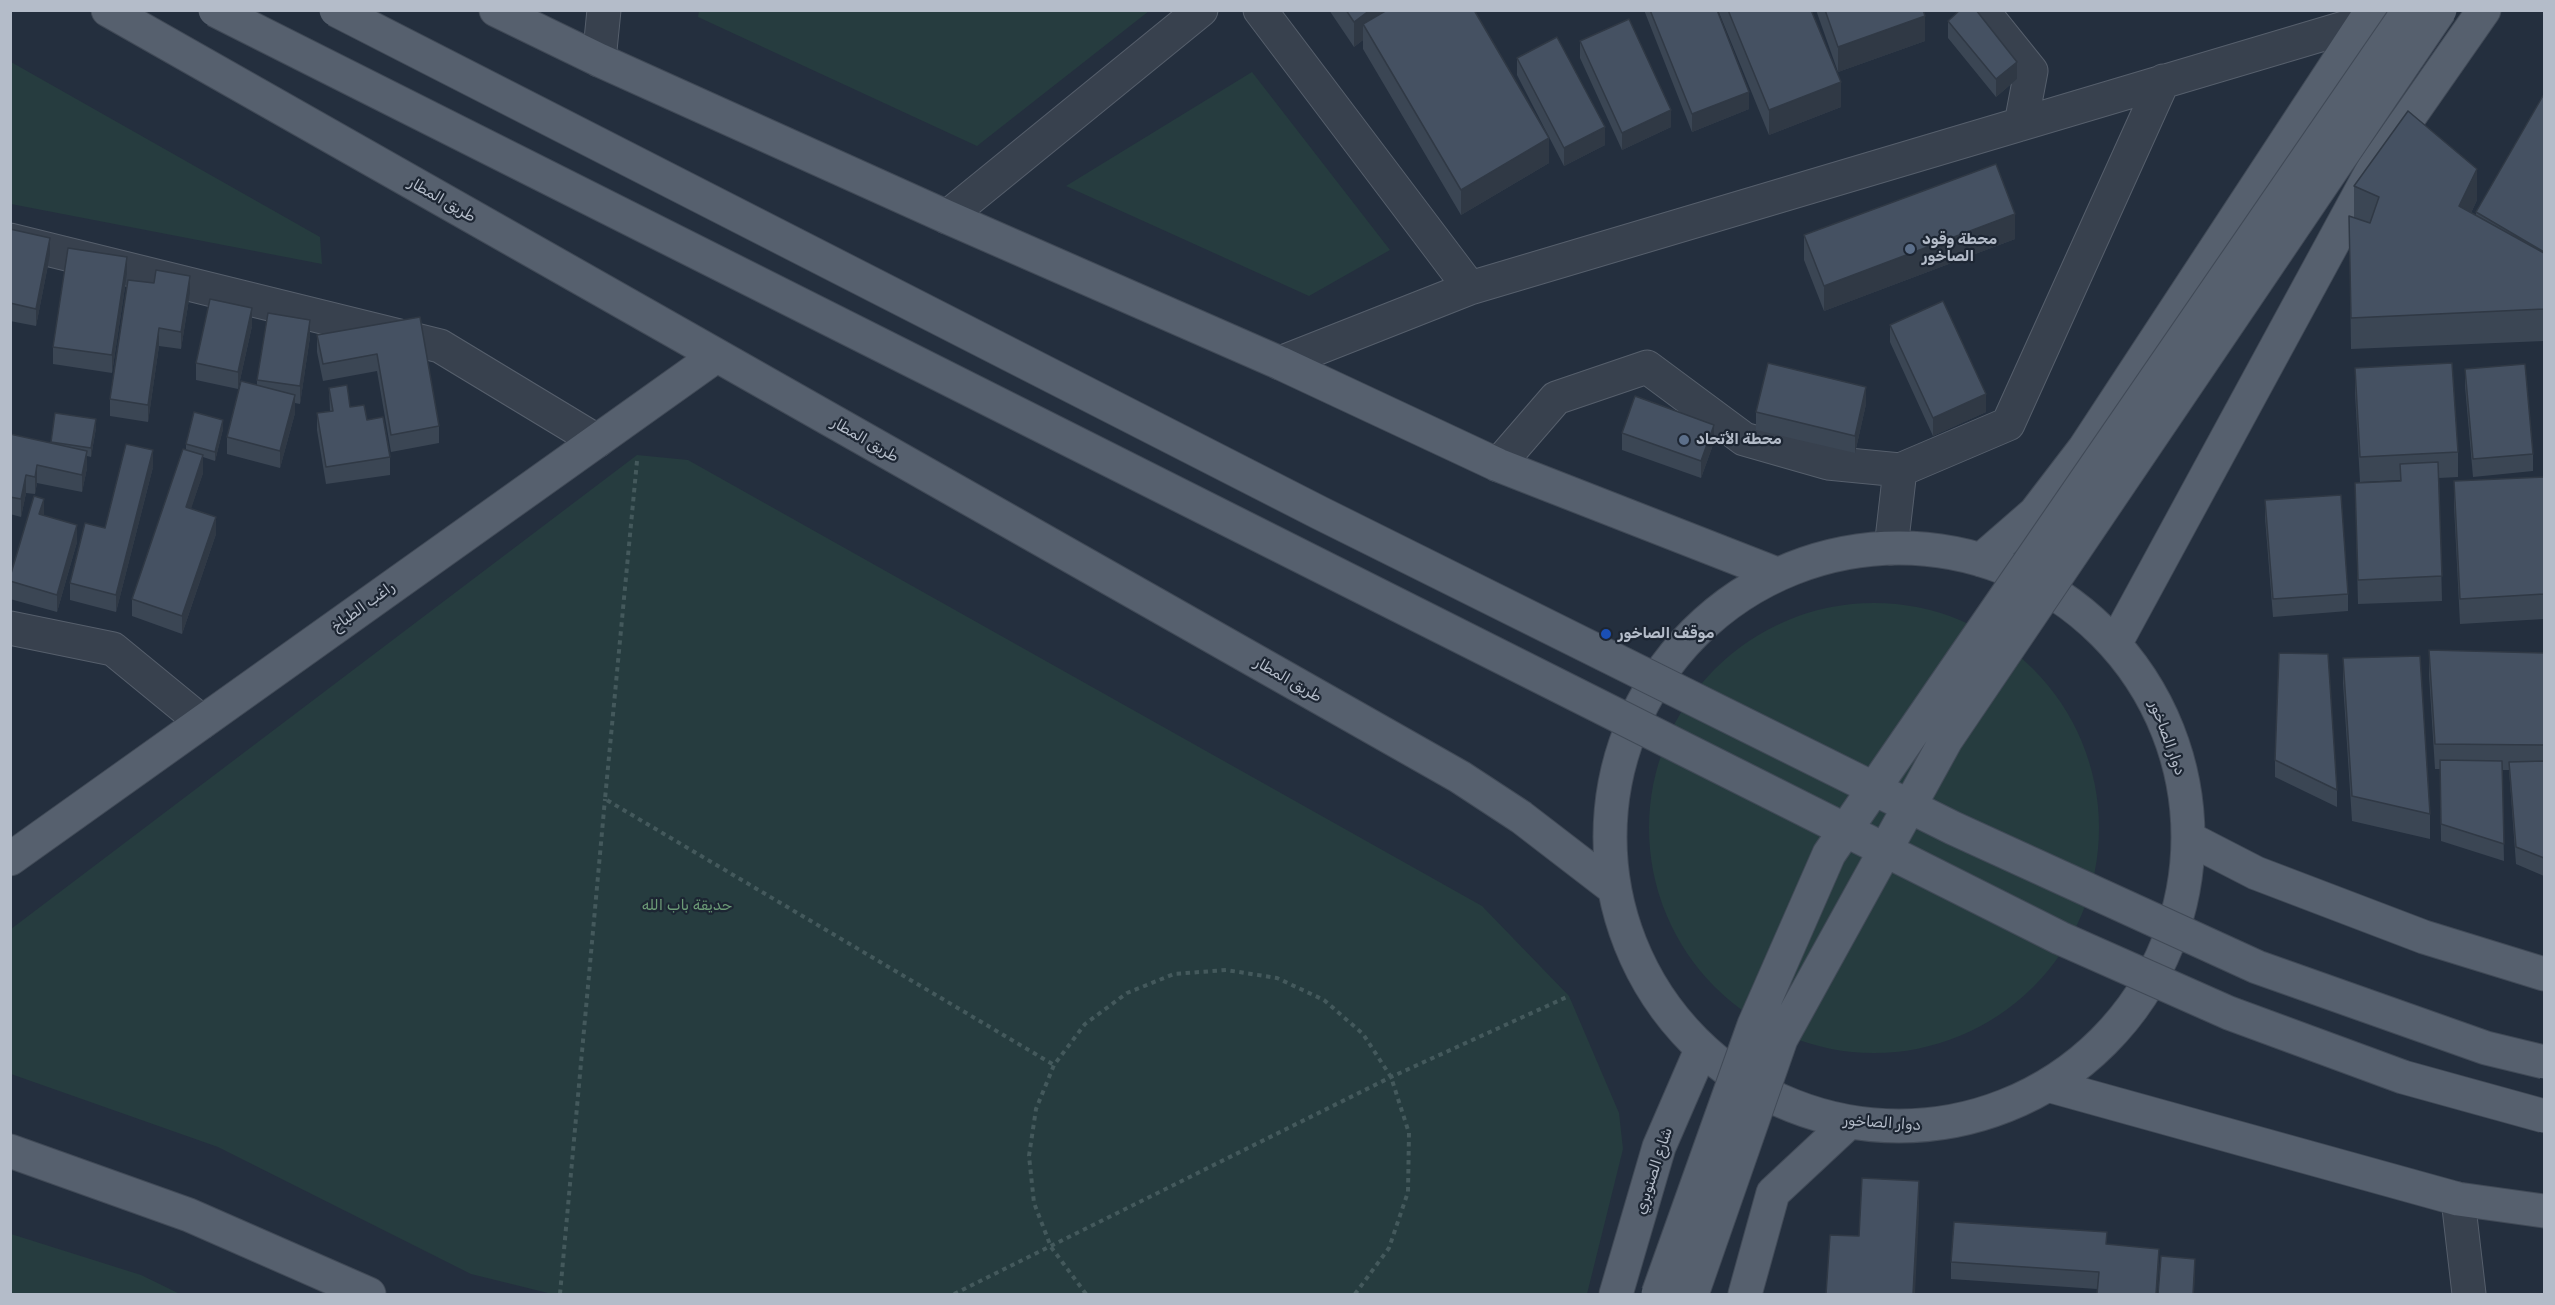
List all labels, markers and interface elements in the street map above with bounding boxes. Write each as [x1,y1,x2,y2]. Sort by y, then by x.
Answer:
street label: طريق المطار [405,174,479,226]
place label: محطة وقود الصاخور [1922,231,1997,266]
marker: محطة وقود الصاخور [1903,242,1917,256]
street label: طريق المطار [828,414,902,466]
place label: محطة الأتحاد [1696,431,1782,449]
marker: محطة الأتحاد [1677,433,1691,447]
street label: راغب الطباخ [328,578,398,636]
place label: موقف الصاخور [1618,625,1714,643]
marker: موقف الصاخور [1599,627,1613,641]
street label: طريق المطار [1251,654,1325,706]
street label: دوار الصاخور [2145,698,2189,778]
park label: حديقة باب الله [642,897,732,915]
street label: دوار الصاخور [1843,1111,1921,1135]
street label: شارع الصنوبري [1632,1125,1676,1217]

